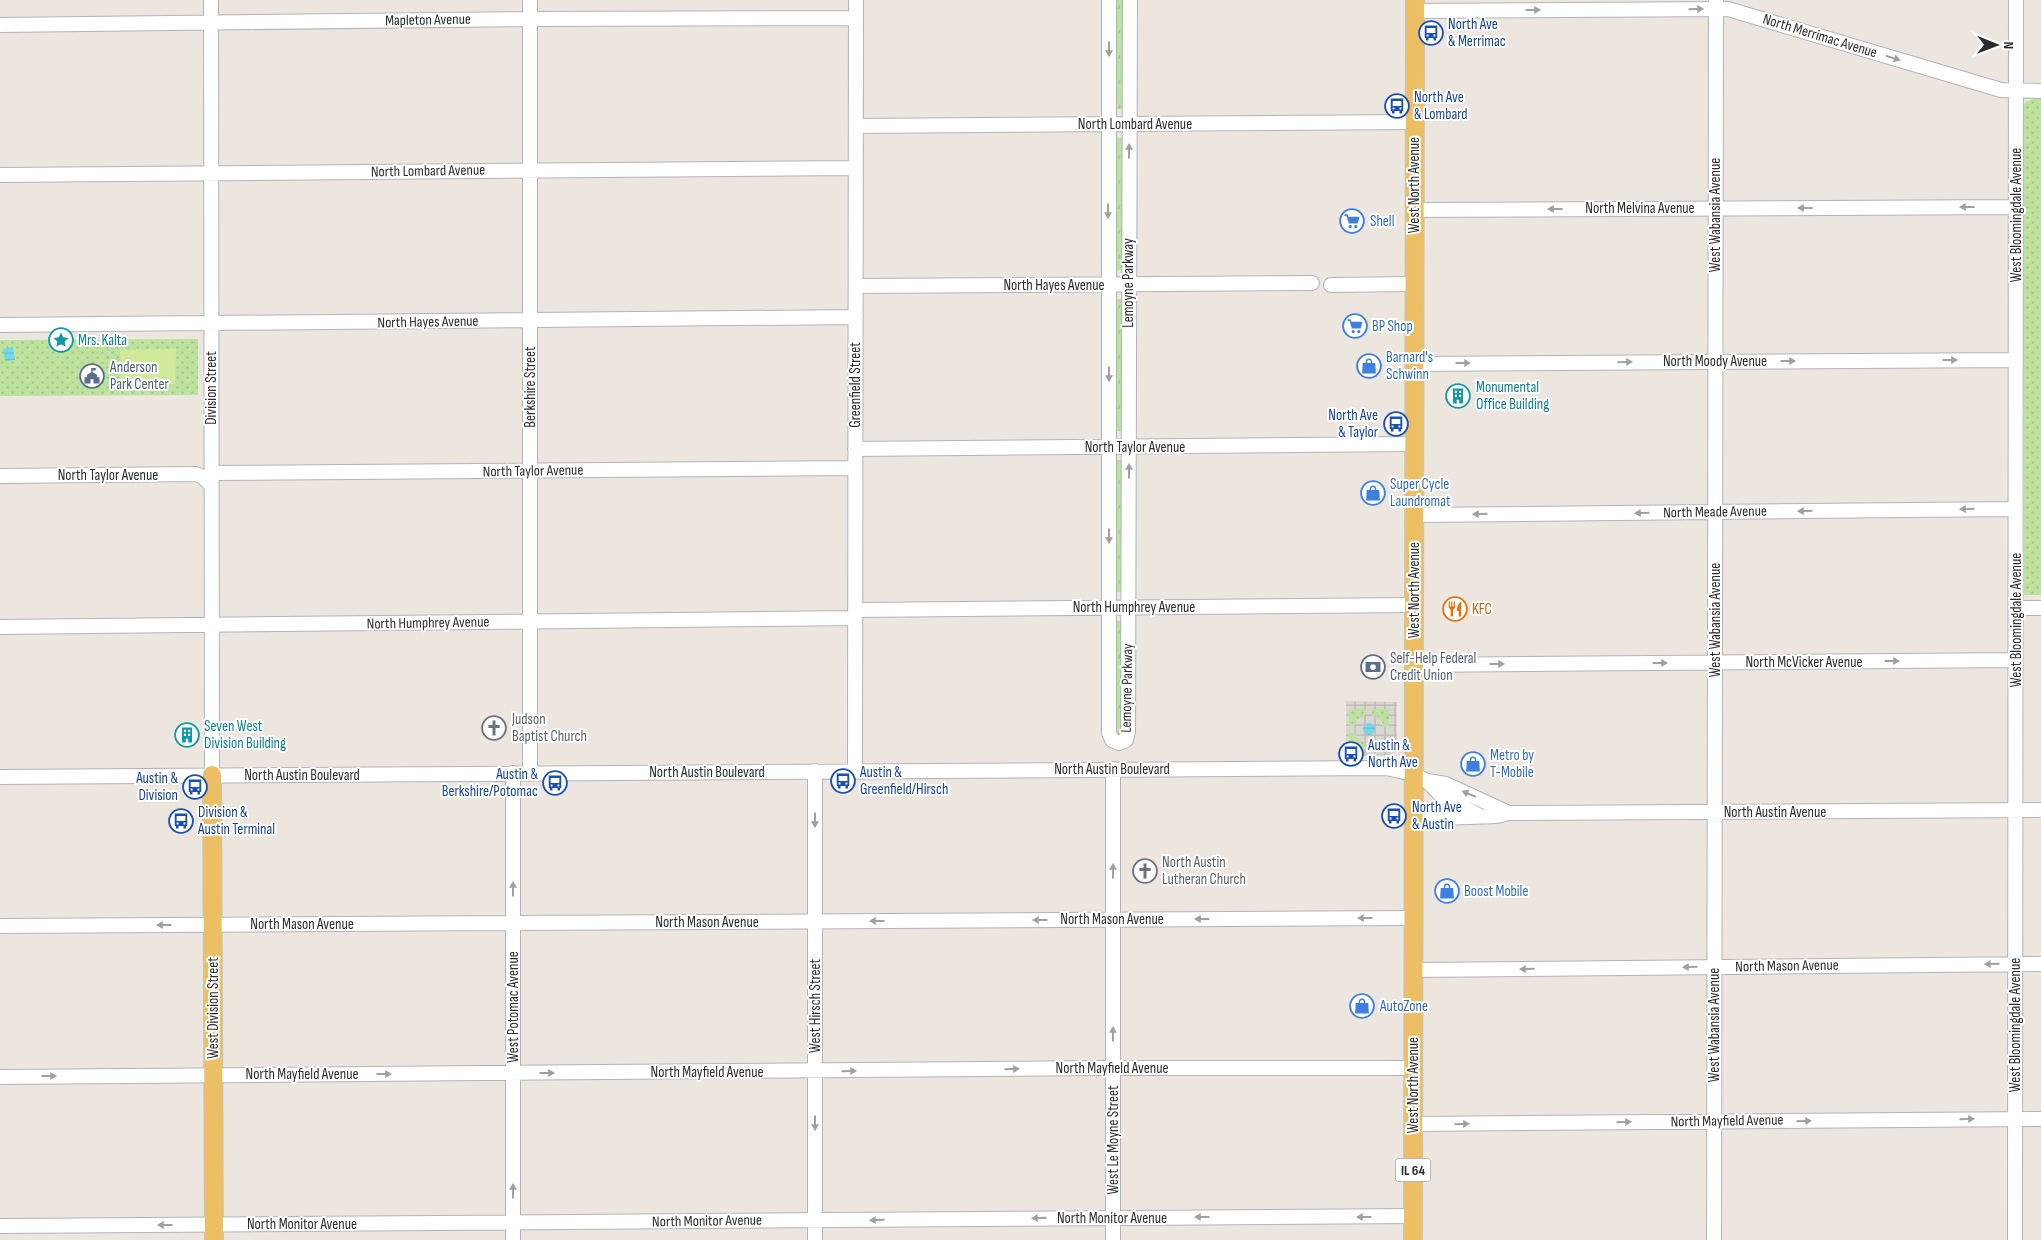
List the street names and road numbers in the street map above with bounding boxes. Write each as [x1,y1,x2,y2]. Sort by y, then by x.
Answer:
street label: Mapleton Avenue [385,10,471,30]
street label: North Merrimac Avenue [1761,10,1879,62]
street label: North Lombard Avenue [1078,115,1192,134]
street label: West North Avenue [1405,137,1424,233]
street label: West Bloomingdale Avenue [2007,148,2026,282]
street label: West Wabansia Avenue [1706,158,1725,272]
street label: North Lombard Avenue [371,161,485,181]
street label: North Melvina Avenue [1585,199,1695,218]
street label: Lemoyne Parkway [1119,238,1138,328]
street label: North Hayes Avenue [1003,276,1105,295]
street label: North Hayes Avenue [377,312,479,332]
street label: Greenfield Street [846,342,865,428]
street label: Berkshire Street [521,346,540,428]
street label: Division Street [202,351,221,425]
street label: North Moody Avenue [1663,352,1767,371]
street label: North Taylor Avenue [1085,438,1185,457]
street label: North Taylor Avenue [482,461,584,481]
street label: North Taylor Avenue [58,466,158,485]
street label: North Meade Avenue [1663,502,1767,522]
street label: West North Avenue [1405,542,1424,638]
street label: West Bloomingdale Avenue [2007,553,2026,687]
street label: West Wabansia Avenue [1706,563,1725,677]
street label: North Humphrey Avenue [1073,598,1195,617]
street label: North Humphrey Avenue [366,612,490,634]
street label: Lemoyne Parkway [1117,643,1137,733]
street label: North McVicker Avenue [1745,653,1863,672]
street label: North Austin Boulevard [1054,760,1170,779]
street label: North Austin Boulevard [649,763,765,782]
street label: North Austin Boulevard [244,766,360,785]
street label: North Austin Avenue [1724,803,1826,822]
street label: North Mason Avenue [1060,910,1164,929]
street label: North Mason Avenue [655,913,759,932]
street label: North Mason Avenue [250,915,354,934]
street label: West Potomac Avenue [504,951,523,1063]
street label: North Mason Avenue [1735,956,1839,976]
street label: West Division Street [204,957,223,1059]
street label: West Hirsch Street [806,958,825,1053]
street label: West Bloomingdale Avenue [2006,958,2025,1092]
street label: West Wabansia Avenue [1705,968,1724,1082]
street label: West North Avenue [1404,1037,1423,1133]
street label: North Mayfield Avenue [1056,1059,1168,1078]
street label: North Mayfield Avenue [651,1063,763,1082]
street label: North Mayfield Avenue [246,1065,358,1084]
street label: West Le Moyne Street [1104,1085,1123,1194]
street label: North Mayfield Avenue [1670,1111,1784,1131]
road number: IL 64 [1396,1158,1430,1182]
street label: North Monitor Avenue [1057,1209,1167,1228]
street label: North Monitor Avenue [652,1211,762,1231]
street label: North Monitor Avenue [247,1215,357,1234]

